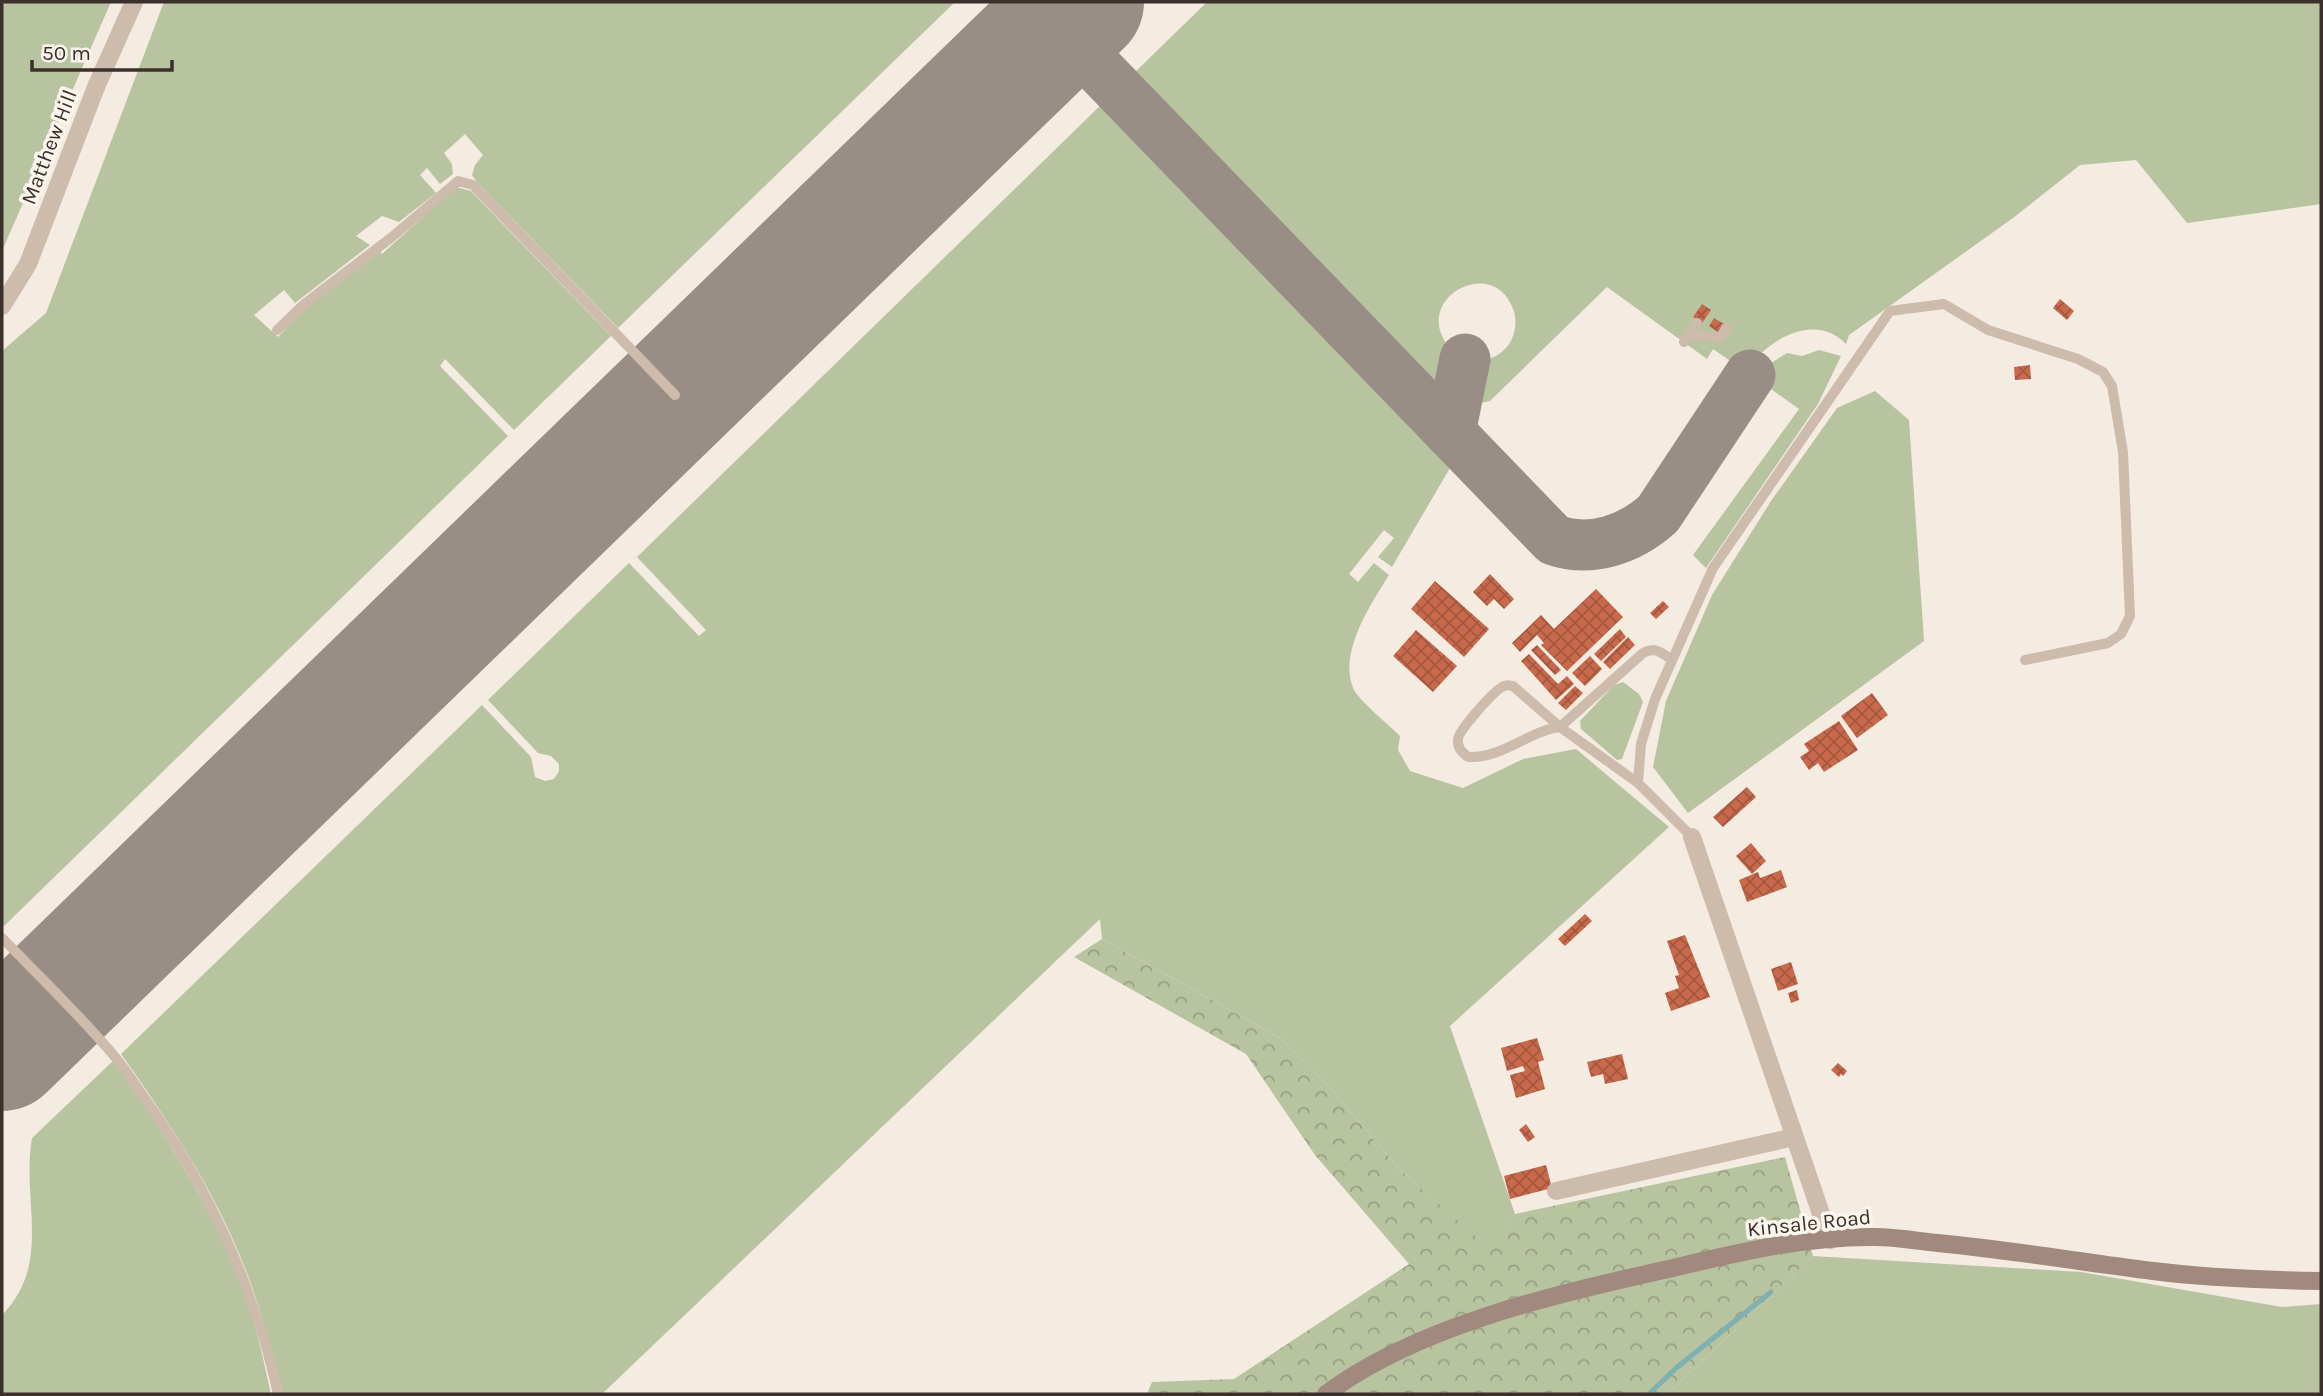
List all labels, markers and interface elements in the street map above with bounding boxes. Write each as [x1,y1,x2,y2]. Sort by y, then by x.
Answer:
scale bar [32,28,172,72]
text: 50 m [42,41,91,65]
street label: Matthew Hill [16,86,82,208]
street label: Kinsale Road [1746,1205,1872,1241]

